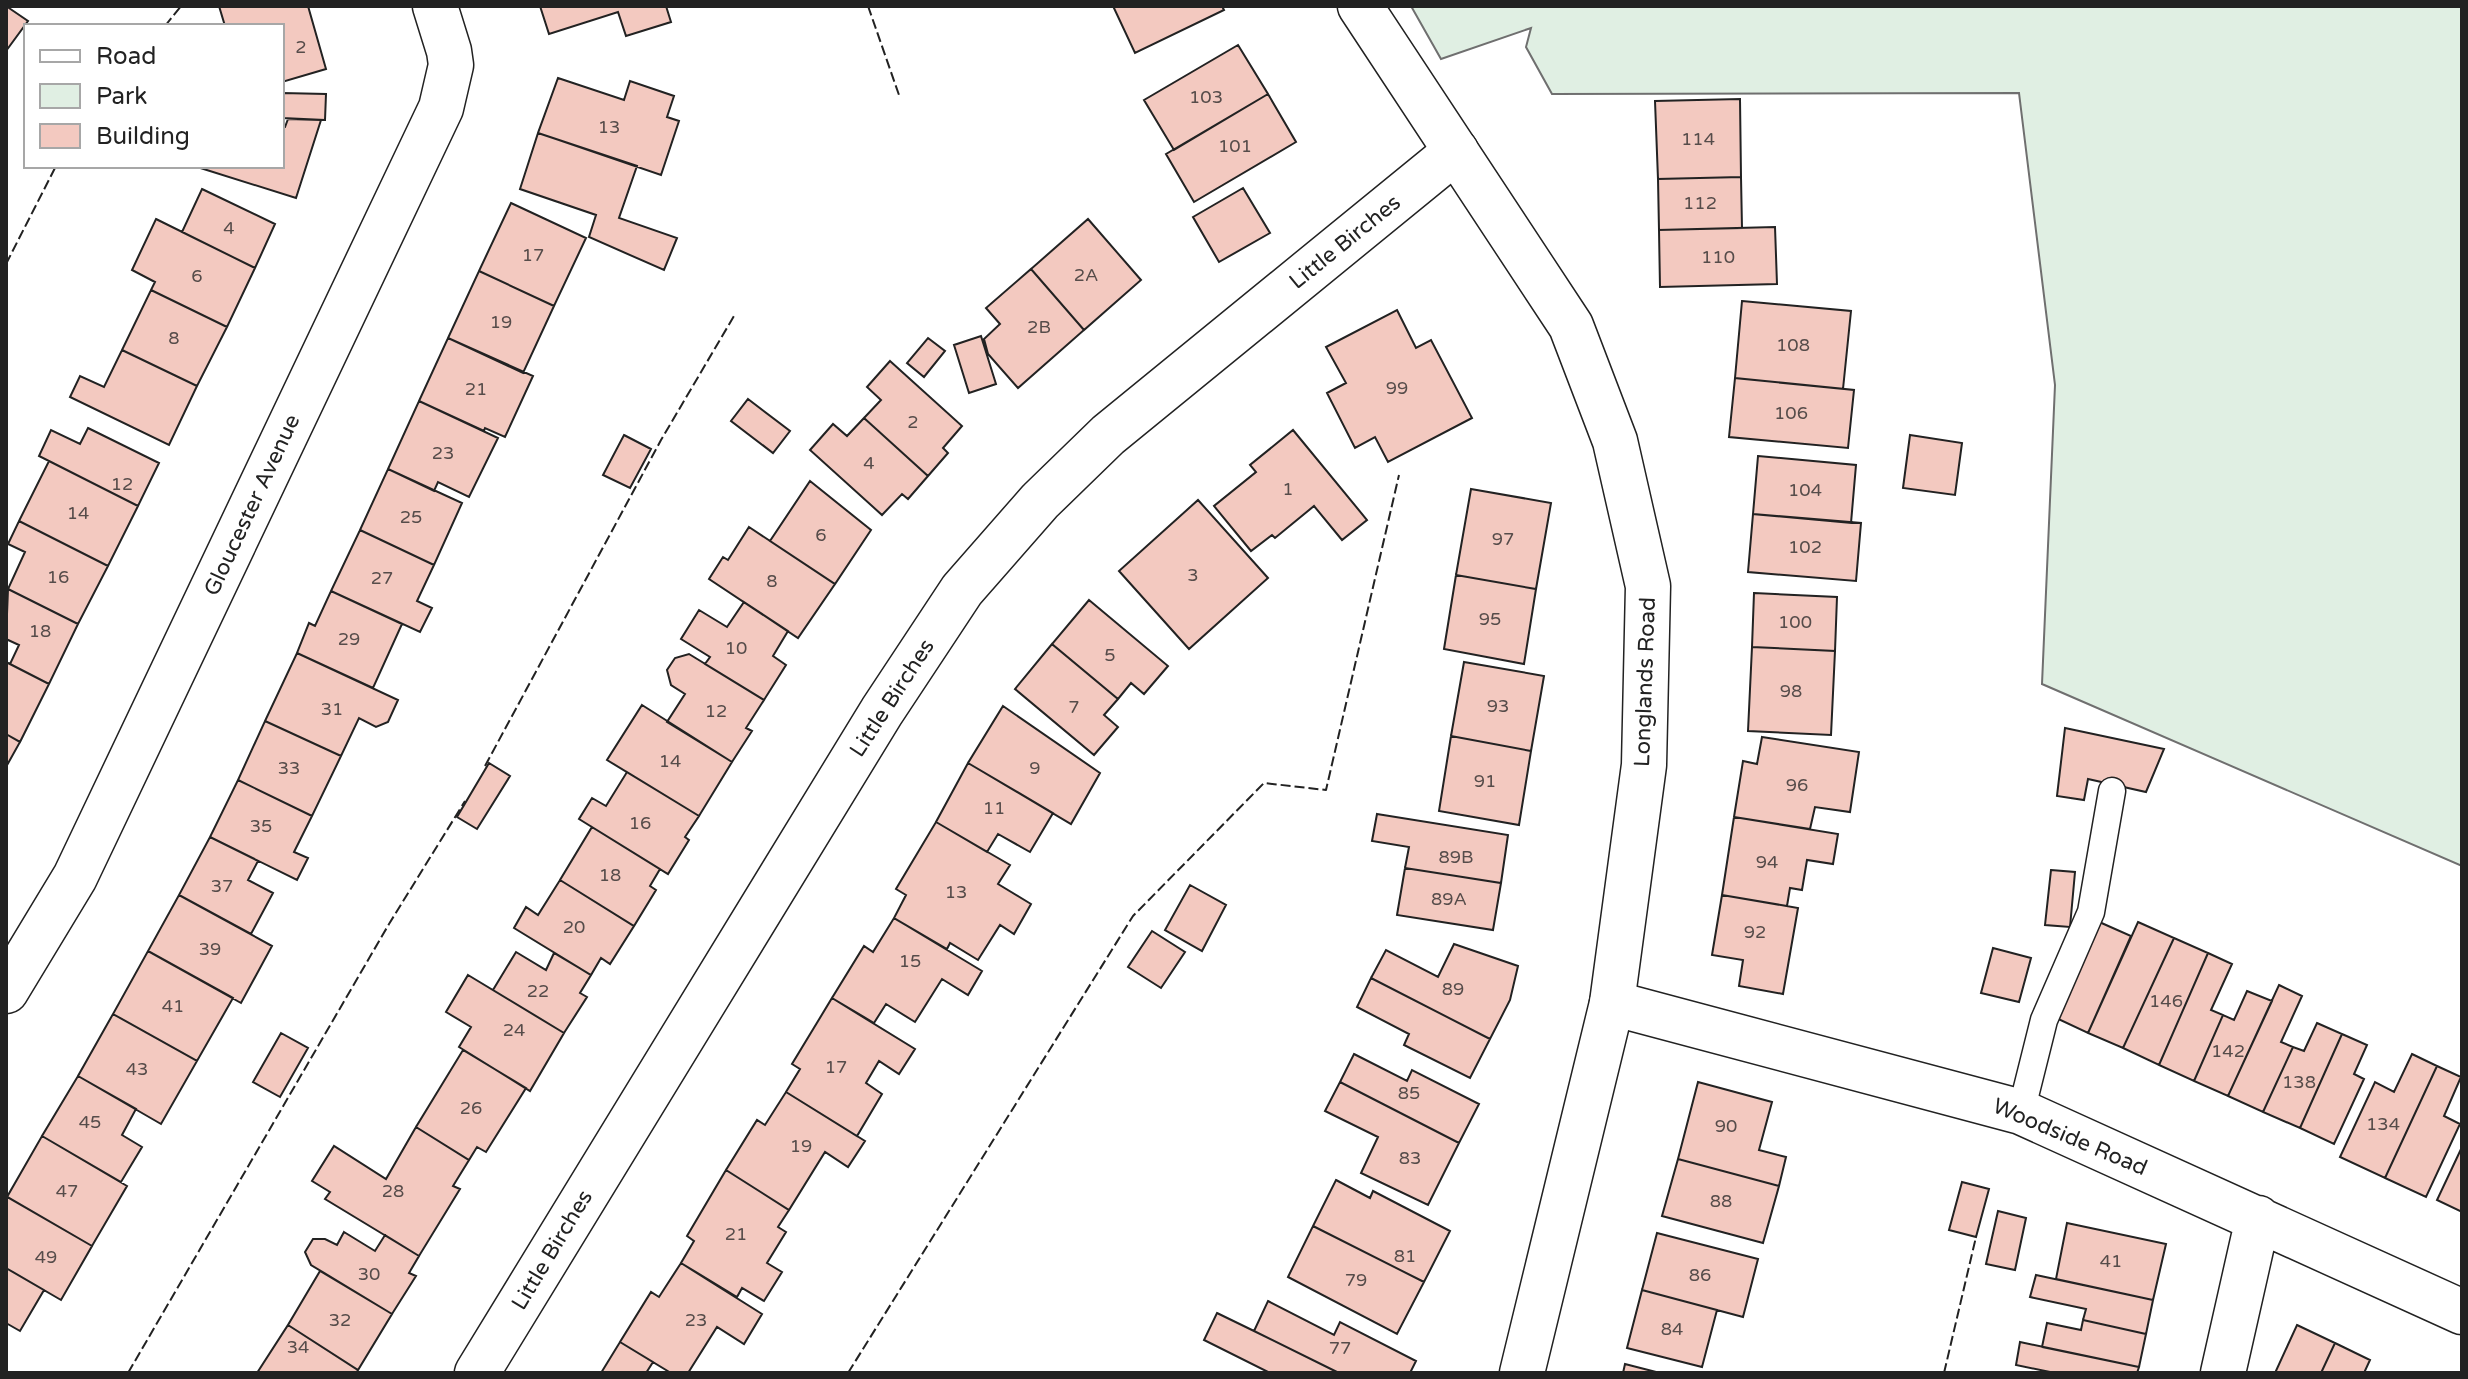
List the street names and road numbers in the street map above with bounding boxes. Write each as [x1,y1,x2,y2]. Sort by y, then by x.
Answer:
street label: Little Birches [1284,189,1406,295]
street label: Gloucester Avenue [199,410,305,600]
street label: Longlands Road [1629,597,1661,767]
street label: Little Birches [844,634,940,762]
street label: Woodside Road [1989,1093,2151,1181]
street label: Little Birches [506,1185,598,1315]

